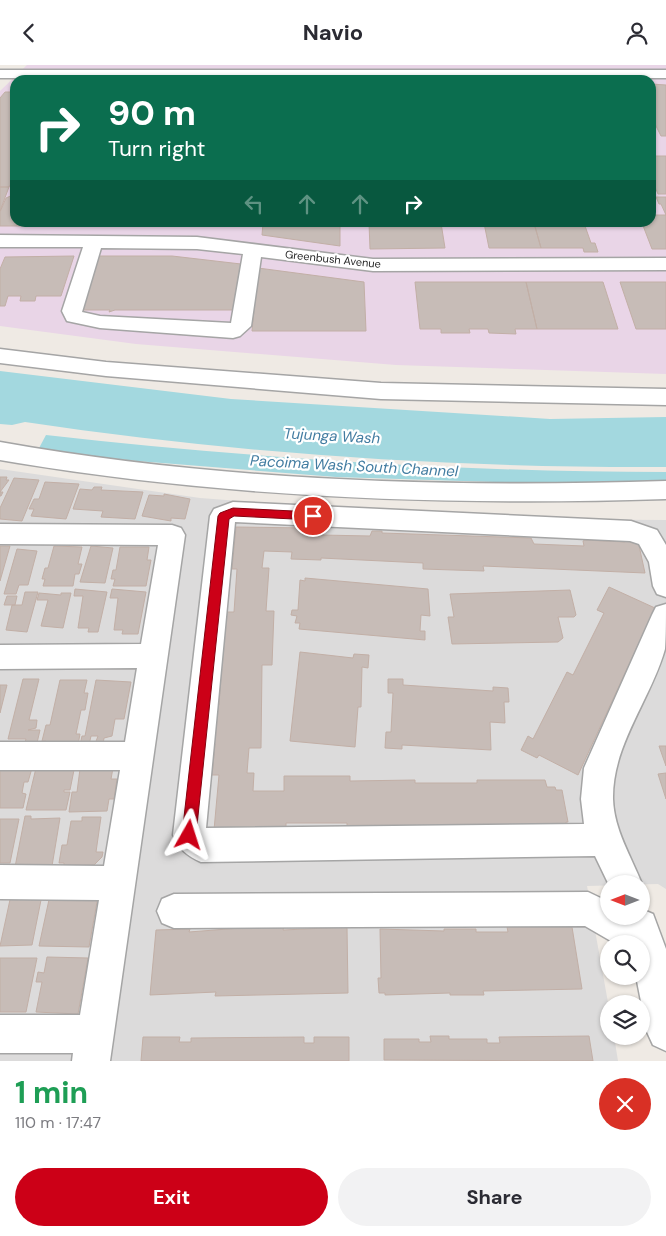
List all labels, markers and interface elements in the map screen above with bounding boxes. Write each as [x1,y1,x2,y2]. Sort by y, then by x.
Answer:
text: Navio [303,18,363,47]
icon: back [15,19,43,47]
icon: person [623,19,651,47]
text: 90 m [108,90,196,136]
icon: right [25,95,90,160]
text: Turn right [108,134,205,163]
icon: left [240,190,268,218]
icon: ahead [293,190,321,218]
icon: ahead [346,190,374,218]
icon: right [399,190,427,218]
street label: Greenbush Avenue [284,247,382,271]
water label: Tujunga Wash [283,423,381,449]
water label: Pacoima Wash South Channel [249,451,459,481]
pin [292,495,334,537]
icon: arrive [299,502,327,530]
position arrow [162,808,214,860]
north arrow [600,875,650,925]
map controls [600,875,650,1045]
button: search [600,935,650,985]
button: layers [600,995,650,1045]
text: 1 min [15,1073,88,1112]
button: close [599,1078,651,1130]
text: 110 m · 17:47 [15,1112,101,1133]
button: Exit [15,1168,328,1226]
button: Share [338,1168,651,1226]

